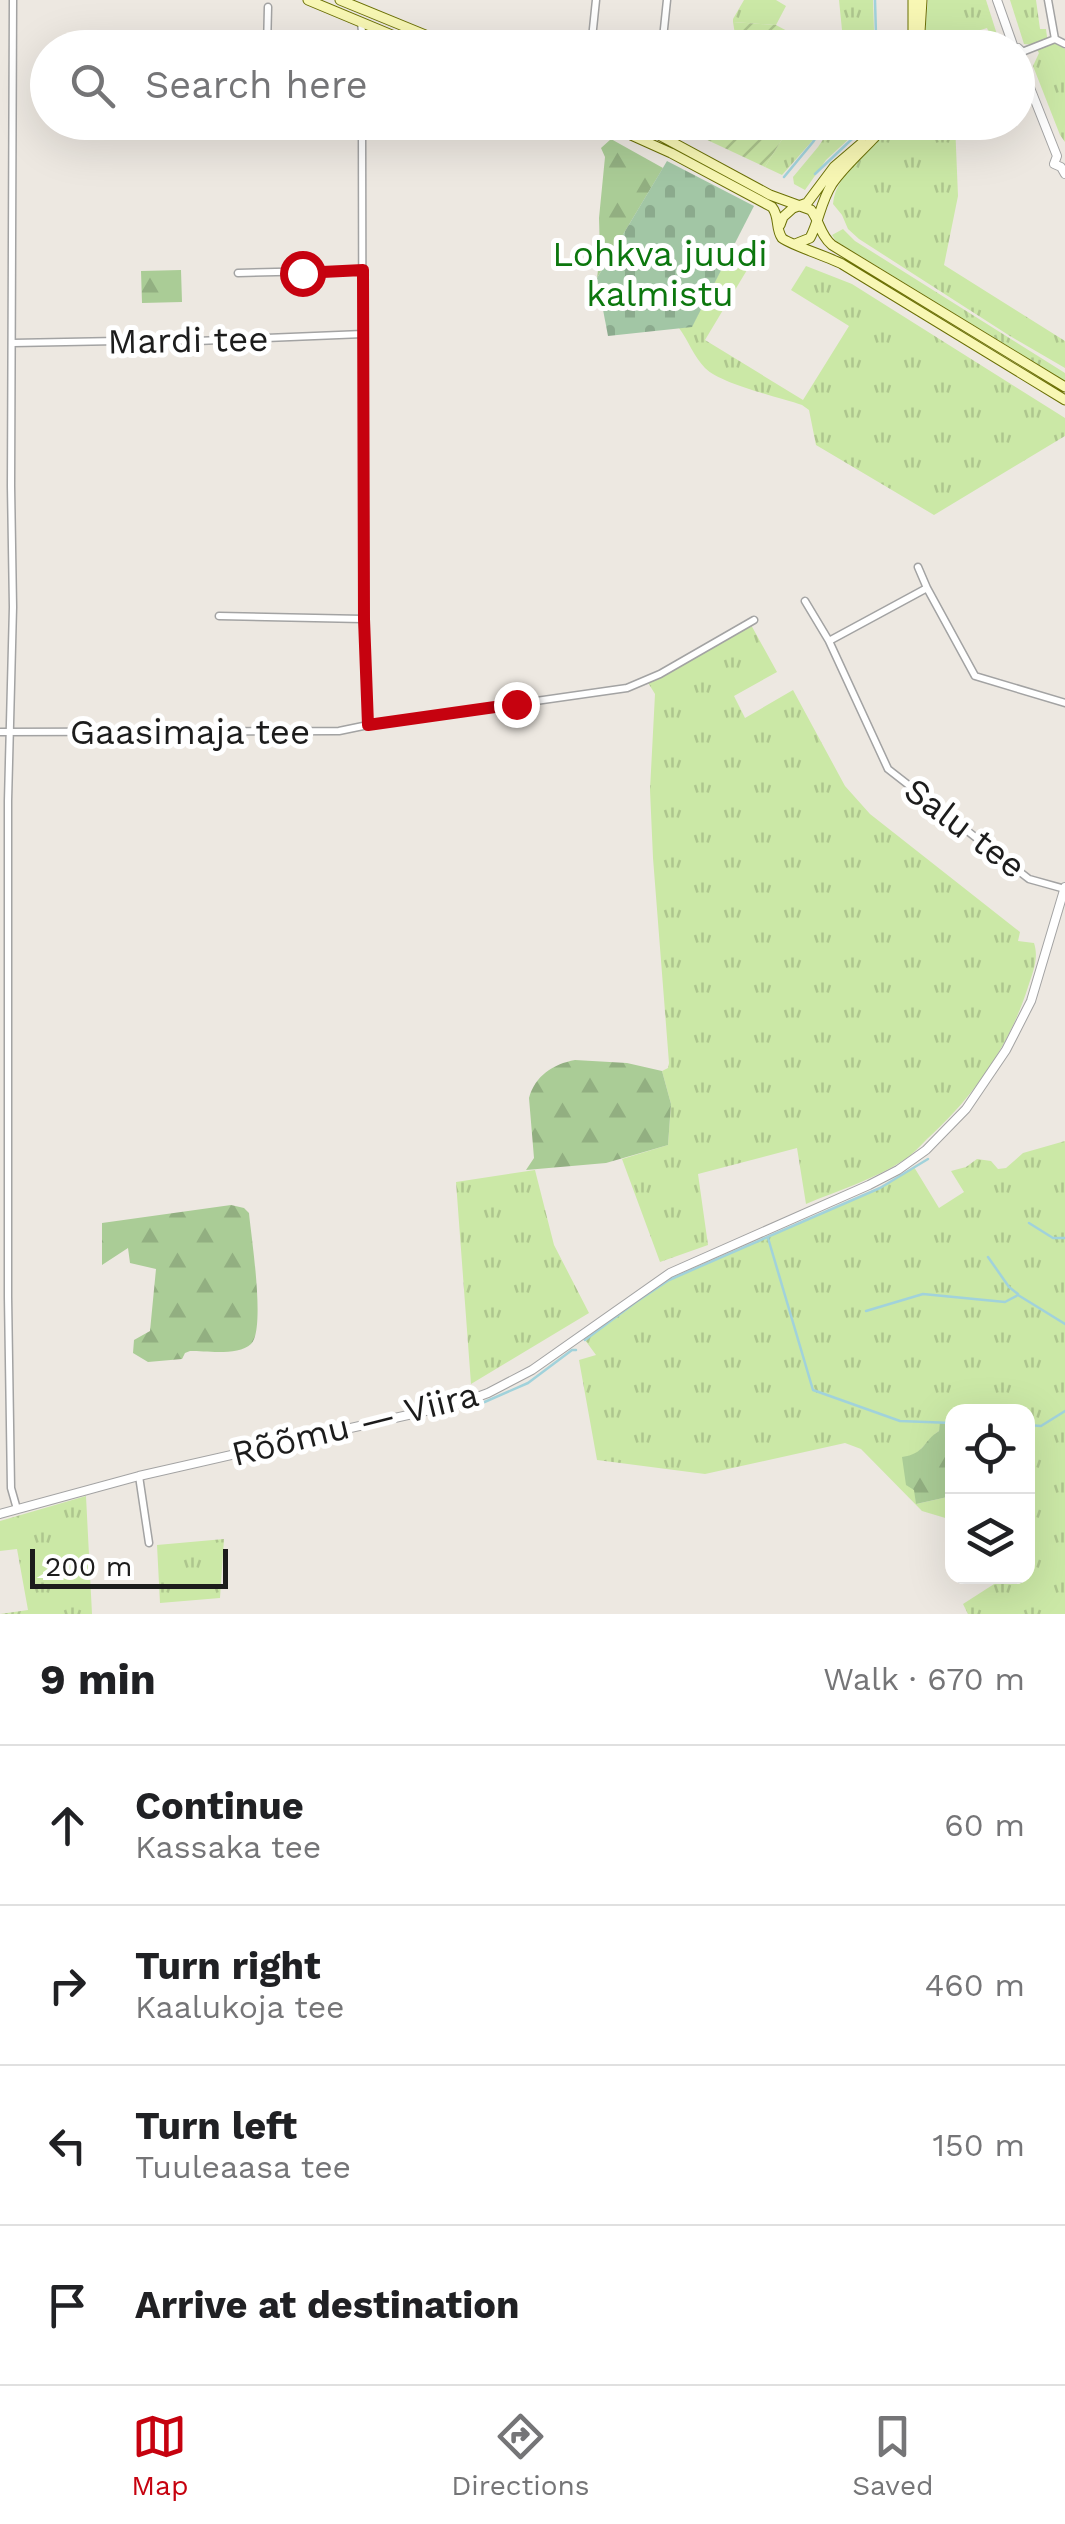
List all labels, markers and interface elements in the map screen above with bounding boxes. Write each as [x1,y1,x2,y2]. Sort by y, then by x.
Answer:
search box [30,30,1035,140]
icon: search [65,58,120,113]
text: Search here [145,63,368,107]
park label: Lohkva juudi kalmistu [552,233,768,315]
route start [280,251,326,297]
street label: Mardi tee [107,318,269,362]
route end [494,682,540,728]
street label: Gaasimaja tee [70,711,310,753]
street label: Salu tee [896,769,1034,887]
street label: Rõõmu — Viira [227,1373,483,1475]
map controls [945,1404,1035,1584]
button: locate [945,1404,1035,1494]
button: layers [945,1494,1035,1584]
scale bar [30,1544,228,1588]
text: 200 m [45,1550,132,1583]
text: 9 min [40,1655,156,1704]
text: Walk · 670 m [823,1660,1025,1698]
text: Continue [135,1784,304,1828]
icon: ahead [40,1798,95,1853]
text: 60 m [944,1806,1025,1844]
text: Kassaka tee [135,1828,321,1866]
text: Turn right [135,1944,321,1988]
icon: right [40,1958,95,2013]
text: 460 m [925,1966,1025,2004]
text: Kaalukoja tee [135,1988,345,2026]
text: Turn left [135,2104,297,2148]
icon: left [40,2118,95,2173]
text: 150 m [933,2126,1025,2164]
text: Tuuleaasa tee [135,2148,351,2186]
icon: arrive [40,2278,95,2333]
text: Arrive at destination [135,2283,520,2327]
tab: Map [131,2409,189,2502]
tab: Directions [451,2409,590,2502]
tab: Saved [852,2409,934,2502]

